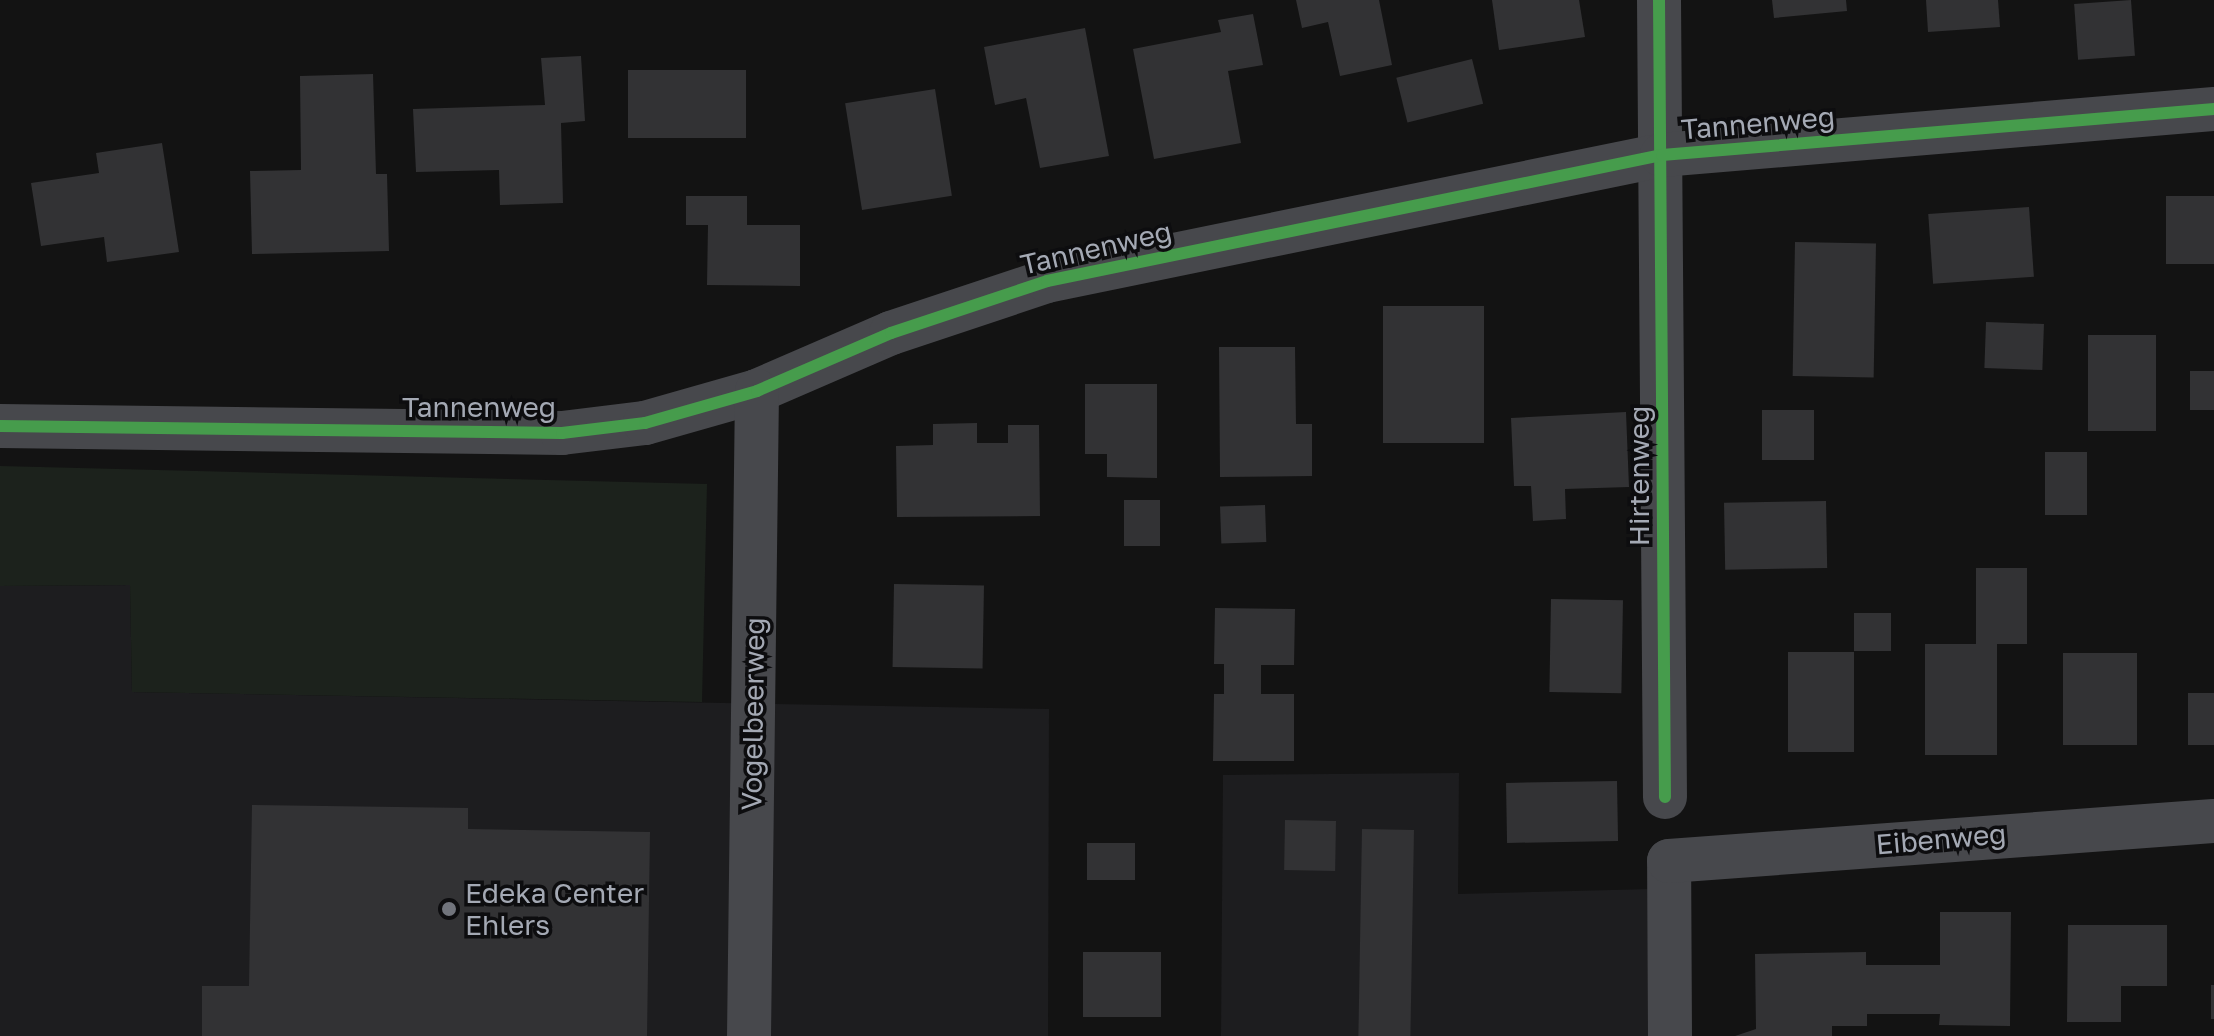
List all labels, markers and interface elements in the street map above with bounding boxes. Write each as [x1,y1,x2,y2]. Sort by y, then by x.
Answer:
street label: Tannenweg [1680,100,1836,146]
street label: Tannenweg [1017,214,1175,282]
street label: Tannenweg [402,390,556,424]
street label: Hirtenweg [1622,406,1656,546]
street label: Vogelbeerweg [735,617,771,811]
street label: Eibenweg [1874,817,2008,861]
place label: Edeka Center Ehlers [465,876,644,942]
marker: Edeka Center Ehlers [440,900,458,918]

